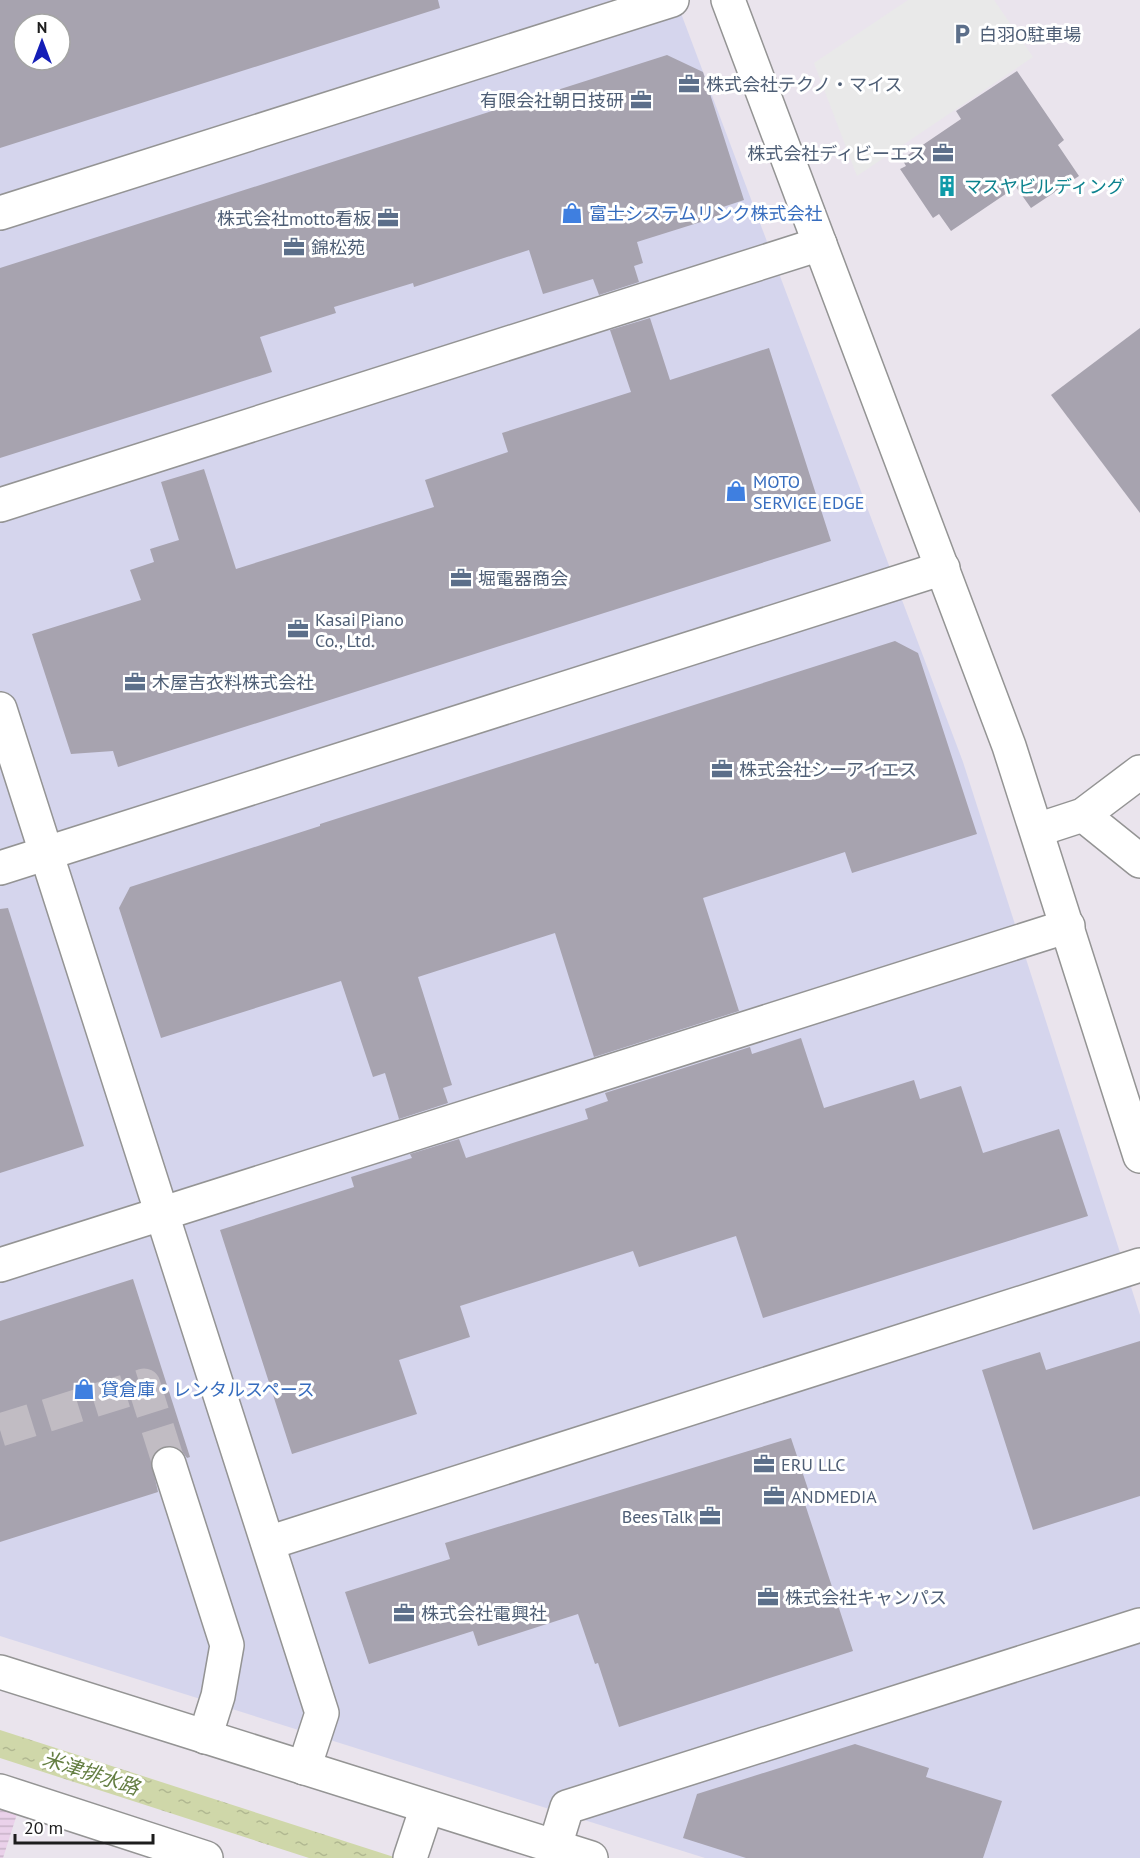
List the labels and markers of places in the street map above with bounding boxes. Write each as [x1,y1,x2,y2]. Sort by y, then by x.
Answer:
parking icon: 白羽O駐車場 [950,22,974,46]
place label: 白羽O駐車場 [979,23,1081,46]
office icon: 株式会社テクノ・マイス [677,72,701,96]
place label: 株式会社テクノ・マイス [706,73,902,96]
office icon: 有限会社朝日技研 [629,88,653,112]
place label: 有限会社朝日技研 [480,89,624,112]
office icon: 株式会社ディビーエス [931,141,955,165]
place label: 株式会社ディビーエス [747,142,926,165]
building icon: マスヤビルディング [935,174,959,198]
place label: マスヤビルディング [964,175,1125,198]
shop icon: 富士システムリンク株式会社 [560,201,584,225]
place label: 富士システムリンク株式会社 [589,202,822,225]
office icon: 株式会社motto看板 [376,206,400,230]
place label: 株式会社motto看板 [217,207,371,230]
office icon: 錦松苑 [282,235,306,259]
place label: 錦松苑 [311,236,365,259]
place label: MOTO SERVICE EDGE [753,470,864,514]
shop icon: MOTO SERVICE EDGE [724,479,748,503]
office icon: 堀電器商会 [449,566,473,590]
place label: 堀電器商会 [478,567,568,590]
place label: Kasai Piano Co., Ltd. [315,608,404,652]
office icon: Kasai Piano Co., Ltd. [286,617,310,641]
office icon: 木屋吉衣料株式会社 [123,670,147,694]
place label: 木屋吉衣料株式会社 [152,671,314,694]
office icon: 株式会社シーアイエス [710,757,734,781]
place label: 株式会社シーアイエス [739,758,917,781]
shop icon: 貸倉庫・レンタルスペース [72,1377,96,1401]
place label: 貸倉庫・レンタルスペース [101,1378,315,1401]
office icon: ERU LLC [752,1452,776,1476]
place label: ERU LLC [781,1453,846,1476]
office icon: ANDMEDIA [762,1484,786,1508]
place label: ANDMEDIA [791,1485,877,1508]
office icon: Bees Talk [698,1504,722,1528]
place label: Bees Talk [622,1505,693,1528]
office icon: 株式会社キャンパス [756,1585,780,1609]
place label: 株式会社キャンパス [785,1586,947,1609]
office icon: 株式会社電興社 [392,1601,416,1625]
place label: 株式会社電興社 [421,1602,547,1625]

